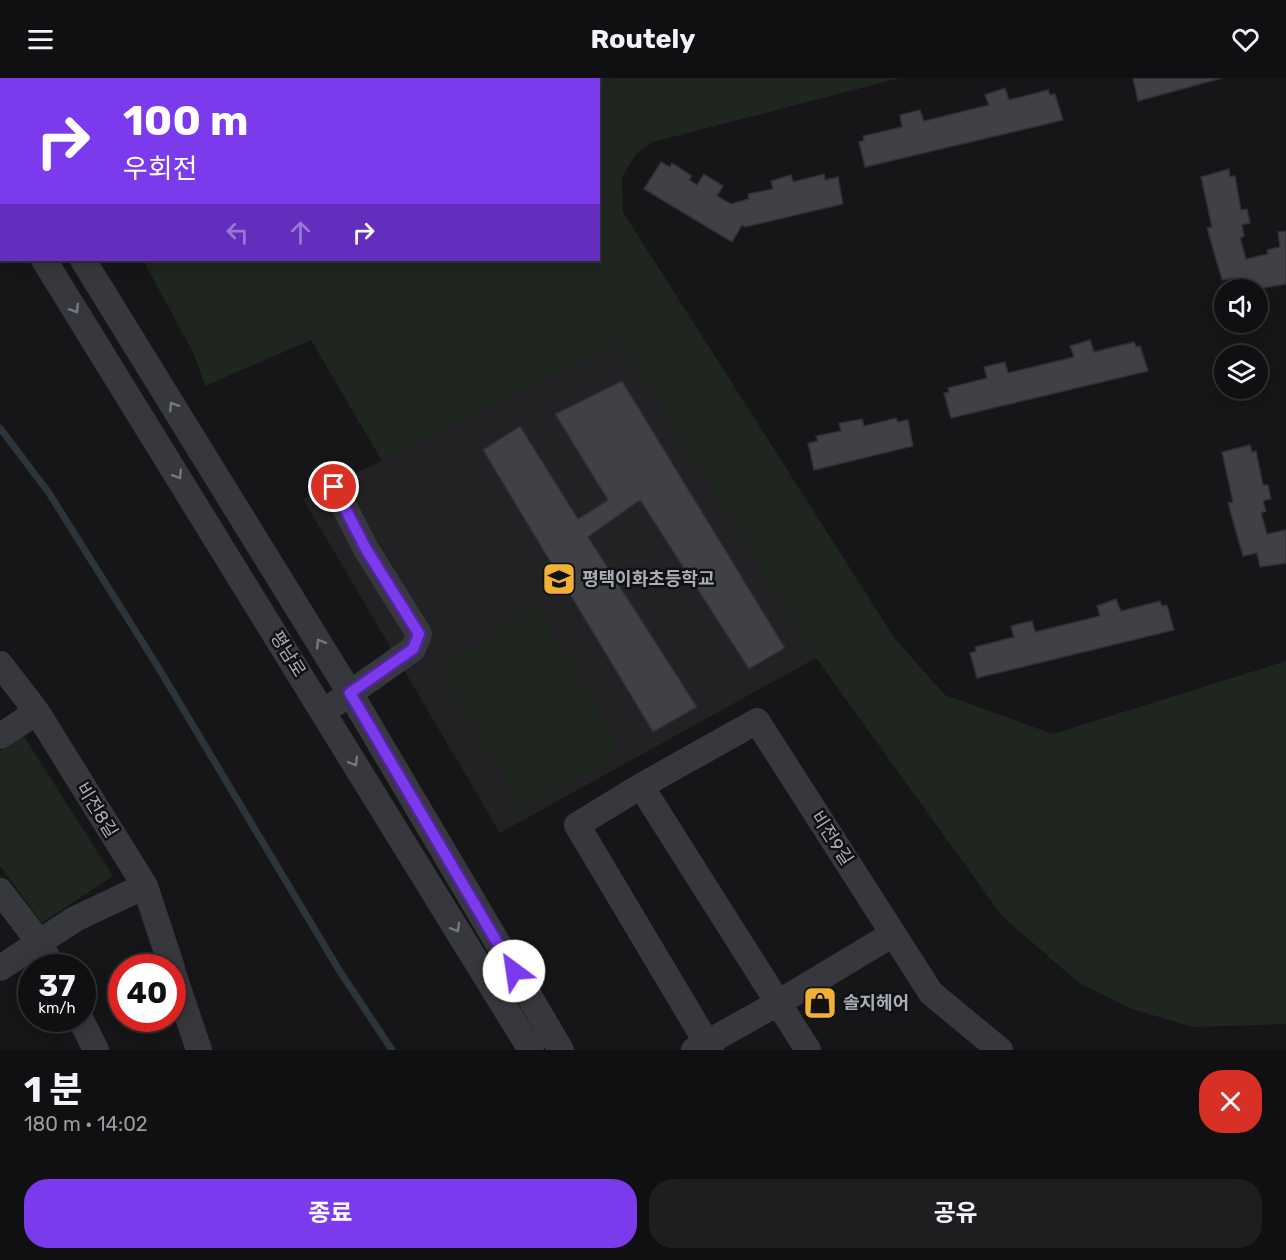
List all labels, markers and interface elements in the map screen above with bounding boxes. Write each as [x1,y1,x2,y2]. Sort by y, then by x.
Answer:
icon: menu [24,23,57,56]
text: Routely [591,23,695,55]
icon: heart [1229,23,1262,56]
text: 100 m [123,96,248,146]
icon: right [24,102,102,180]
text: 우회전 [123,153,198,185]
icon: left [221,216,254,249]
icon: ahead [284,216,317,249]
icon: right [347,216,380,249]
map controls [1214,279,1268,399]
button: sound [1214,279,1268,333]
one-way arrow [68,303,80,313]
button: layers [1214,345,1268,399]
one-way arrow [169,402,181,412]
pin [308,461,359,512]
one-way arrow [170,469,182,479]
icon: arrive [317,470,350,503]
school or university icon: 평택이화초등학교 [541,561,577,597]
place label: 평택이화초등학교 [582,568,714,590]
street label: 평남로 [266,627,310,681]
one-way arrow [315,639,327,649]
one-way arrow [347,756,359,766]
street label: 비전8길 [71,778,123,842]
street label: 비전9길 [806,807,858,869]
one-way arrow [449,922,461,932]
position arrow [482,939,546,1003]
speed limit sign: 40 [108,954,186,1032]
text: 37 [39,968,75,1004]
shop icon: 솔지헤어 [802,985,838,1021]
place label: 솔지헤어 [843,992,909,1014]
text: km/h [38,999,76,1017]
text: 1 분 [24,1068,83,1111]
button: close [1199,1070,1262,1133]
text: 180 m · 14:02 [24,1112,148,1136]
button: 종료 [24,1179,637,1248]
button: 공유 [649,1179,1262,1248]

